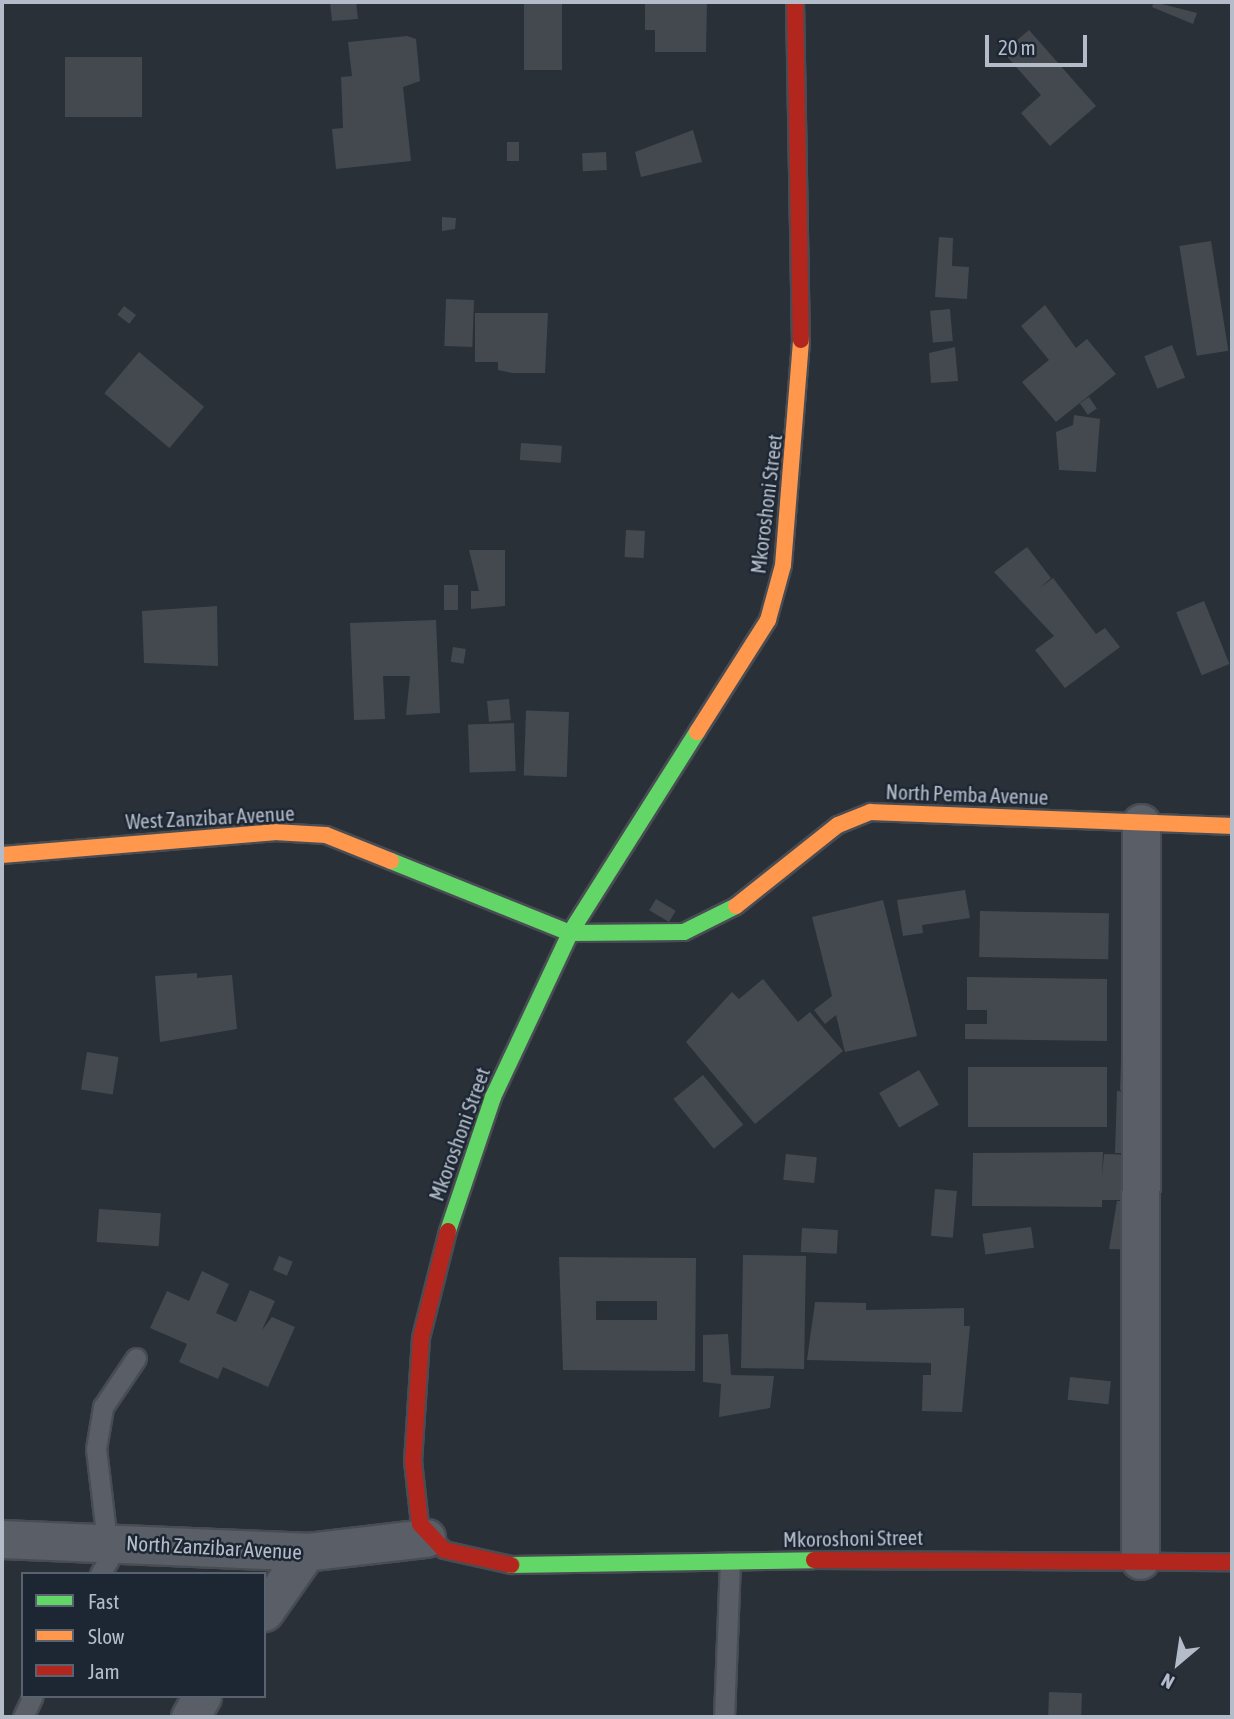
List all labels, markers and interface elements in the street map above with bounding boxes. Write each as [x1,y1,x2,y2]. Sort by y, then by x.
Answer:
scale bar [989,21,1090,65]
text: 20 m [998,35,1036,59]
street label: Mkoroshoni Street [745,433,787,575]
street label: North Pemba Avenue [885,779,1049,809]
street label: West Zanzibar Avenue [125,800,295,834]
street label: Mkoroshoni Street [423,1064,495,1204]
street label: Mkoroshoni Street [783,1524,923,1552]
street label: North Zanzibar Avenue [125,1530,303,1564]
legend [21,1572,266,1698]
text: Fast [88,1589,119,1613]
text: Slow [88,1624,124,1648]
north arrow [1143,1628,1213,1698]
text: Jam [88,1659,120,1683]
text: N [1158,1669,1178,1694]

